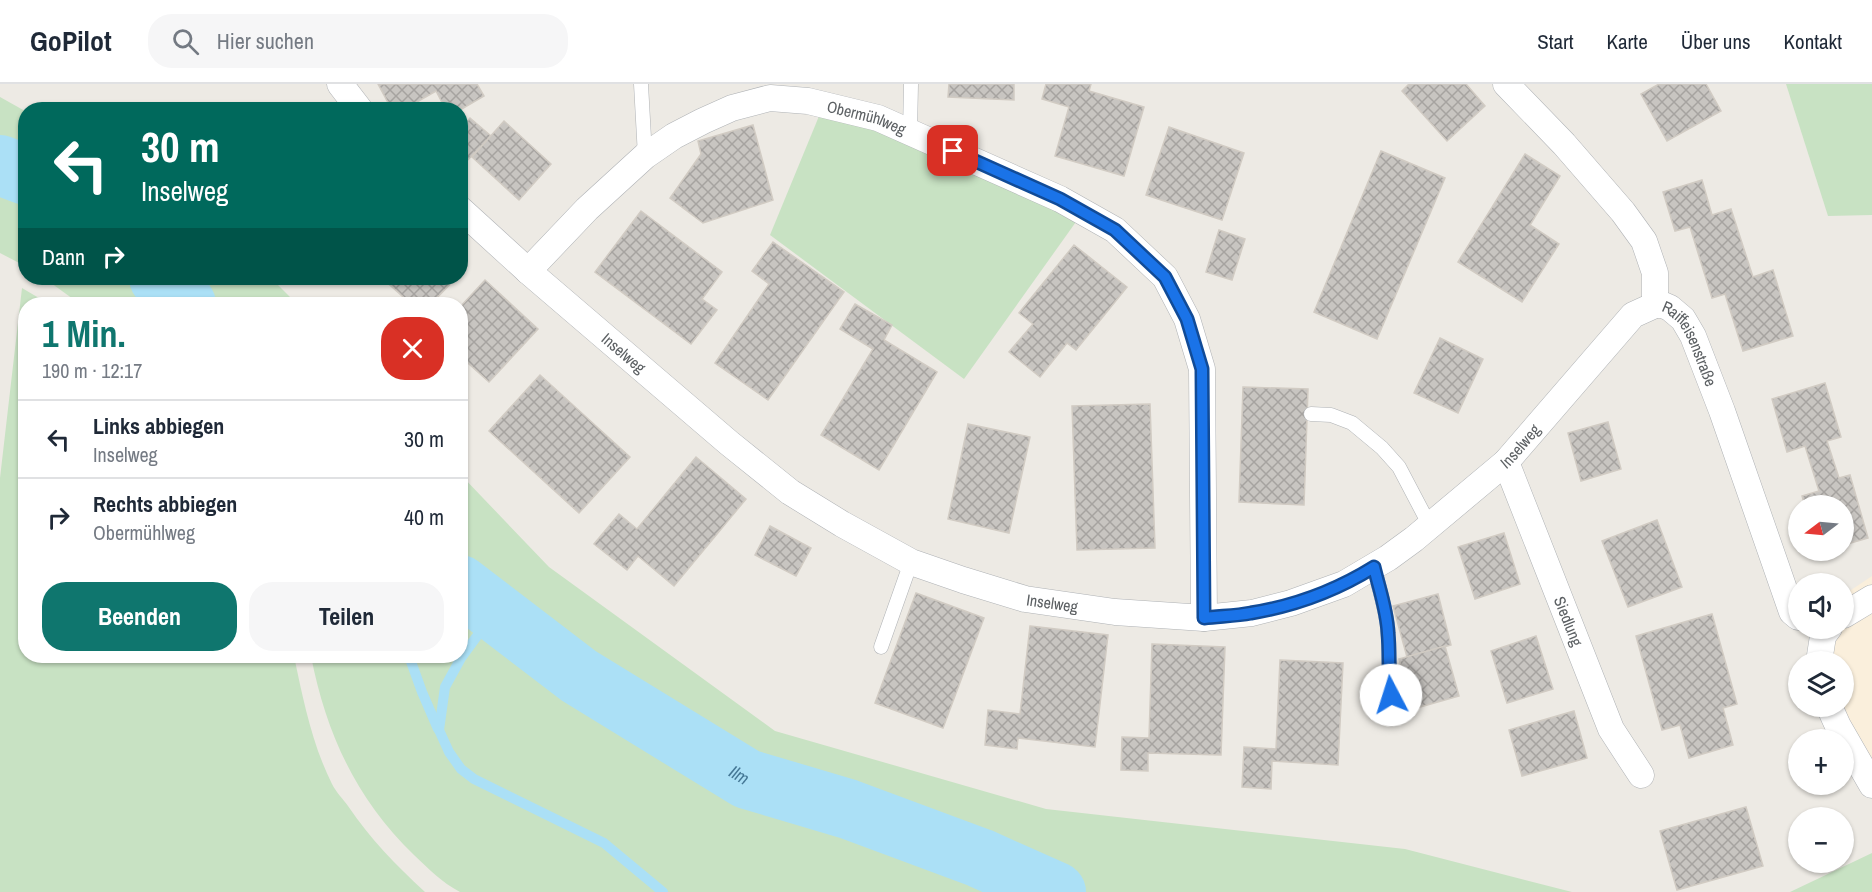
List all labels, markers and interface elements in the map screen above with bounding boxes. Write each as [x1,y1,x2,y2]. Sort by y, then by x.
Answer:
search box [148,14,568,68]
text: GoPilot [30,22,112,60]
icon: search [169,25,202,58]
text: Hier suchen [217,26,314,56]
text: Start [1537,27,1574,56]
text: Karte [1607,27,1648,56]
text: Über uns [1681,27,1751,56]
text: Kontakt [1784,27,1842,56]
street label: Obermühlweg [825,95,910,140]
text: 30 m [141,119,220,175]
pin [927,125,978,176]
icon: left [42,126,120,204]
icon: arrive [936,134,969,167]
text: Inselweg [141,173,228,209]
icon: right [97,240,130,273]
text: Dann [42,242,85,272]
street label: Raiffeisenstraße [1659,295,1722,389]
text: 1 Min. [42,310,126,358]
button: close [381,317,444,380]
street label: Inselweg [597,328,651,379]
text: 190 m · 12:17 [42,357,142,384]
text: Links abbiegen [93,411,224,441]
street label: Inselweg [1495,419,1546,473]
icon: left [42,423,75,456]
text: 30 m [404,424,444,454]
text: Inselweg [93,441,158,468]
text: Rechts abbiegen [93,489,237,519]
north arrow [1788,495,1854,561]
map controls [1788,495,1854,873]
icon: right [42,501,75,534]
text: 40 m [404,502,444,532]
text: Obermühlweg [93,519,195,546]
button: sound [1788,573,1854,639]
button: Beenden [42,582,237,651]
button: Teilen [249,582,444,651]
street label: Inselweg [1025,588,1080,618]
street label: Siedlung [1549,593,1589,650]
button: layers [1788,651,1854,717]
position arrow [1359,663,1423,727]
button: + [1788,729,1854,795]
water label: Ilm [725,759,754,790]
button: − [1788,807,1854,873]

